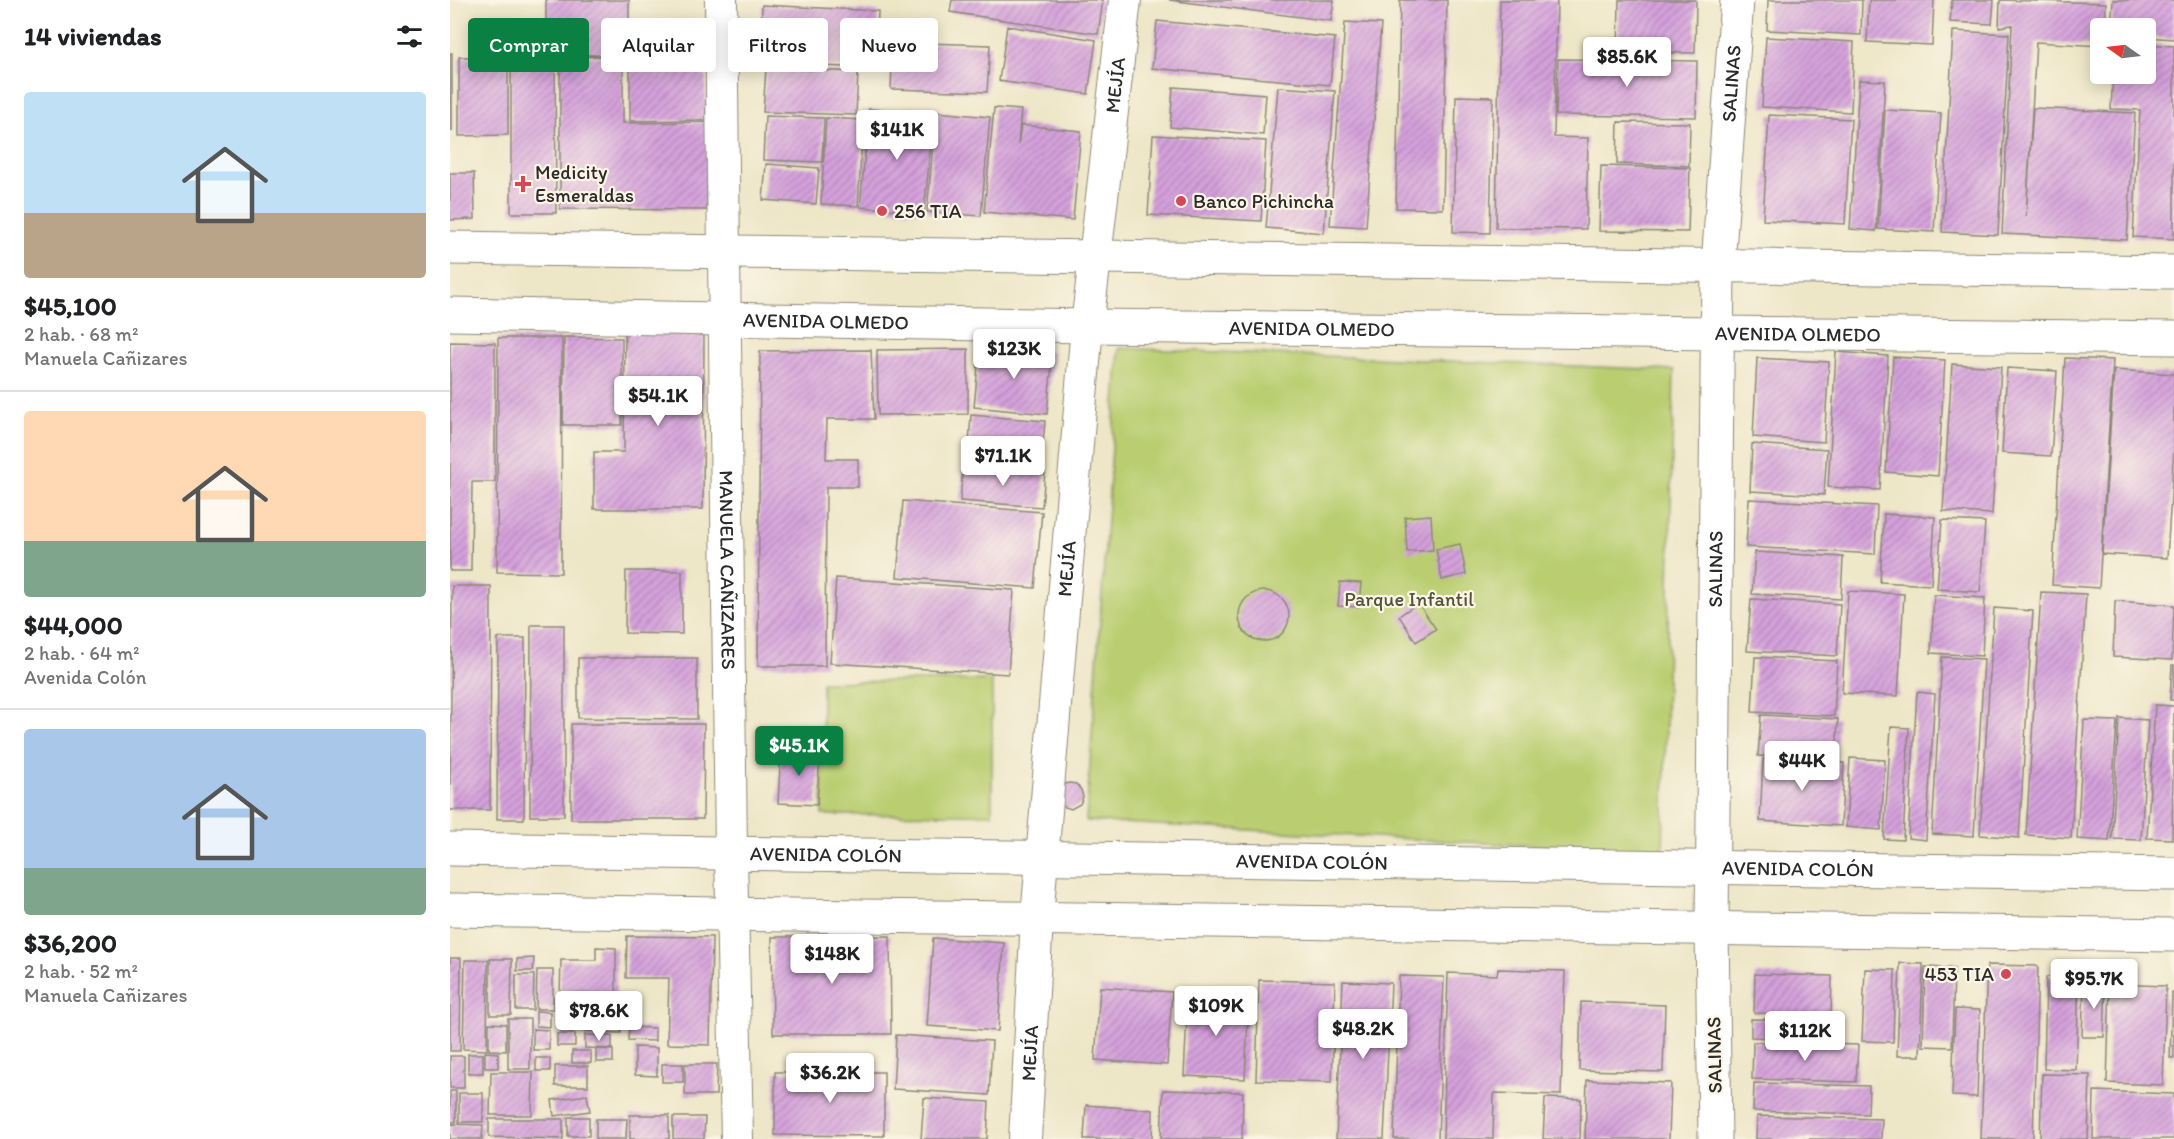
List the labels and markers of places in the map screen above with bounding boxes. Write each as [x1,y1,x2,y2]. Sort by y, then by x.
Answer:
pin: $85.6K [1578,37,1676,88]
pin: $141K [855,110,939,161]
place label: Medicity Esmeraldas [535,160,634,207]
marker: Medicity Esmeraldas [516,177,530,191]
place label: Banco Pichincha [1193,189,1334,213]
marker: Banco Pichincha [1174,194,1188,208]
place label: 256 TIA [894,199,962,223]
marker: 256 TIA [875,204,889,218]
pin: $123K [972,329,1056,380]
pin: $54.1K [609,376,707,427]
pin: $71.1K [954,436,1052,487]
pin: $45.1K [750,726,848,777]
pin: $44K [1766,741,1838,792]
pin: $148K [790,934,874,985]
pin: $95.7K [2045,959,2143,1010]
place label: 453 TIA [1925,962,1994,986]
marker: 453 TIA [1999,967,2013,981]
pin: $109K [1174,986,1258,1037]
pin: $78.6K [550,991,648,1042]
pin: $48.2K [1314,1009,1412,1060]
pin: $112K [1763,1011,1847,1062]
pin: $36.2K [781,1053,879,1104]

